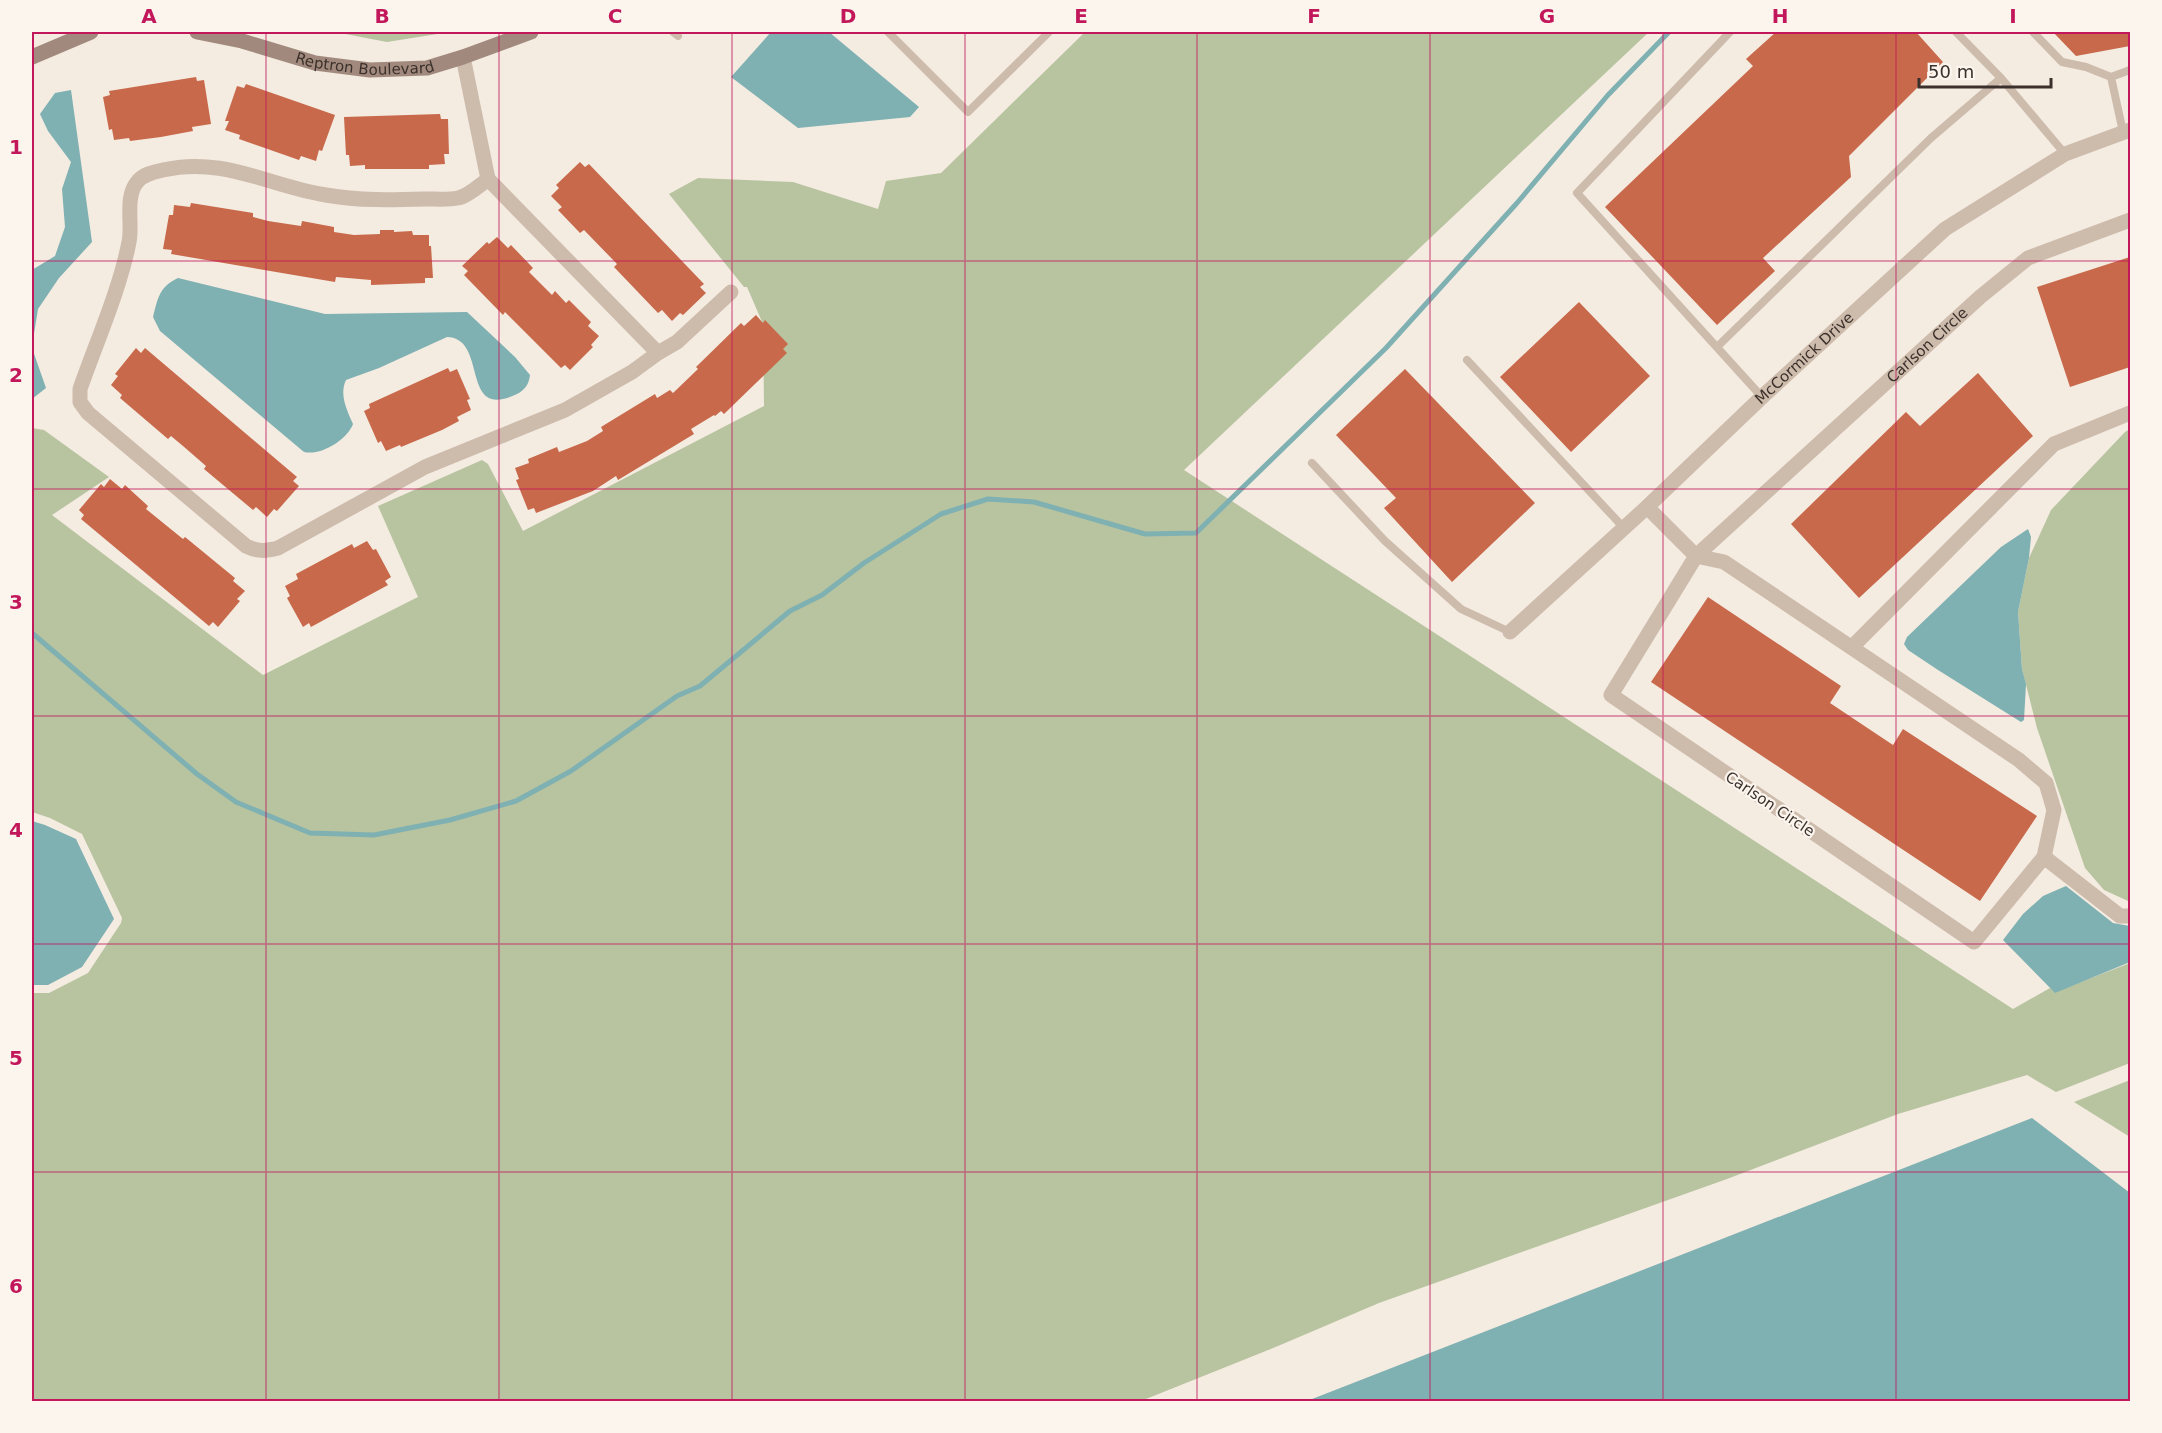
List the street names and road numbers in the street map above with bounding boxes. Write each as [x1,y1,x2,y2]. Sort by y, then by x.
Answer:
street label: Reptron Boulevard [293,49,437,79]
street label: Carlson Circle [1883,304,1972,387]
street label: McCormick Drive [1751,308,1857,408]
street label: Carlson Circle [1722,768,1818,840]

